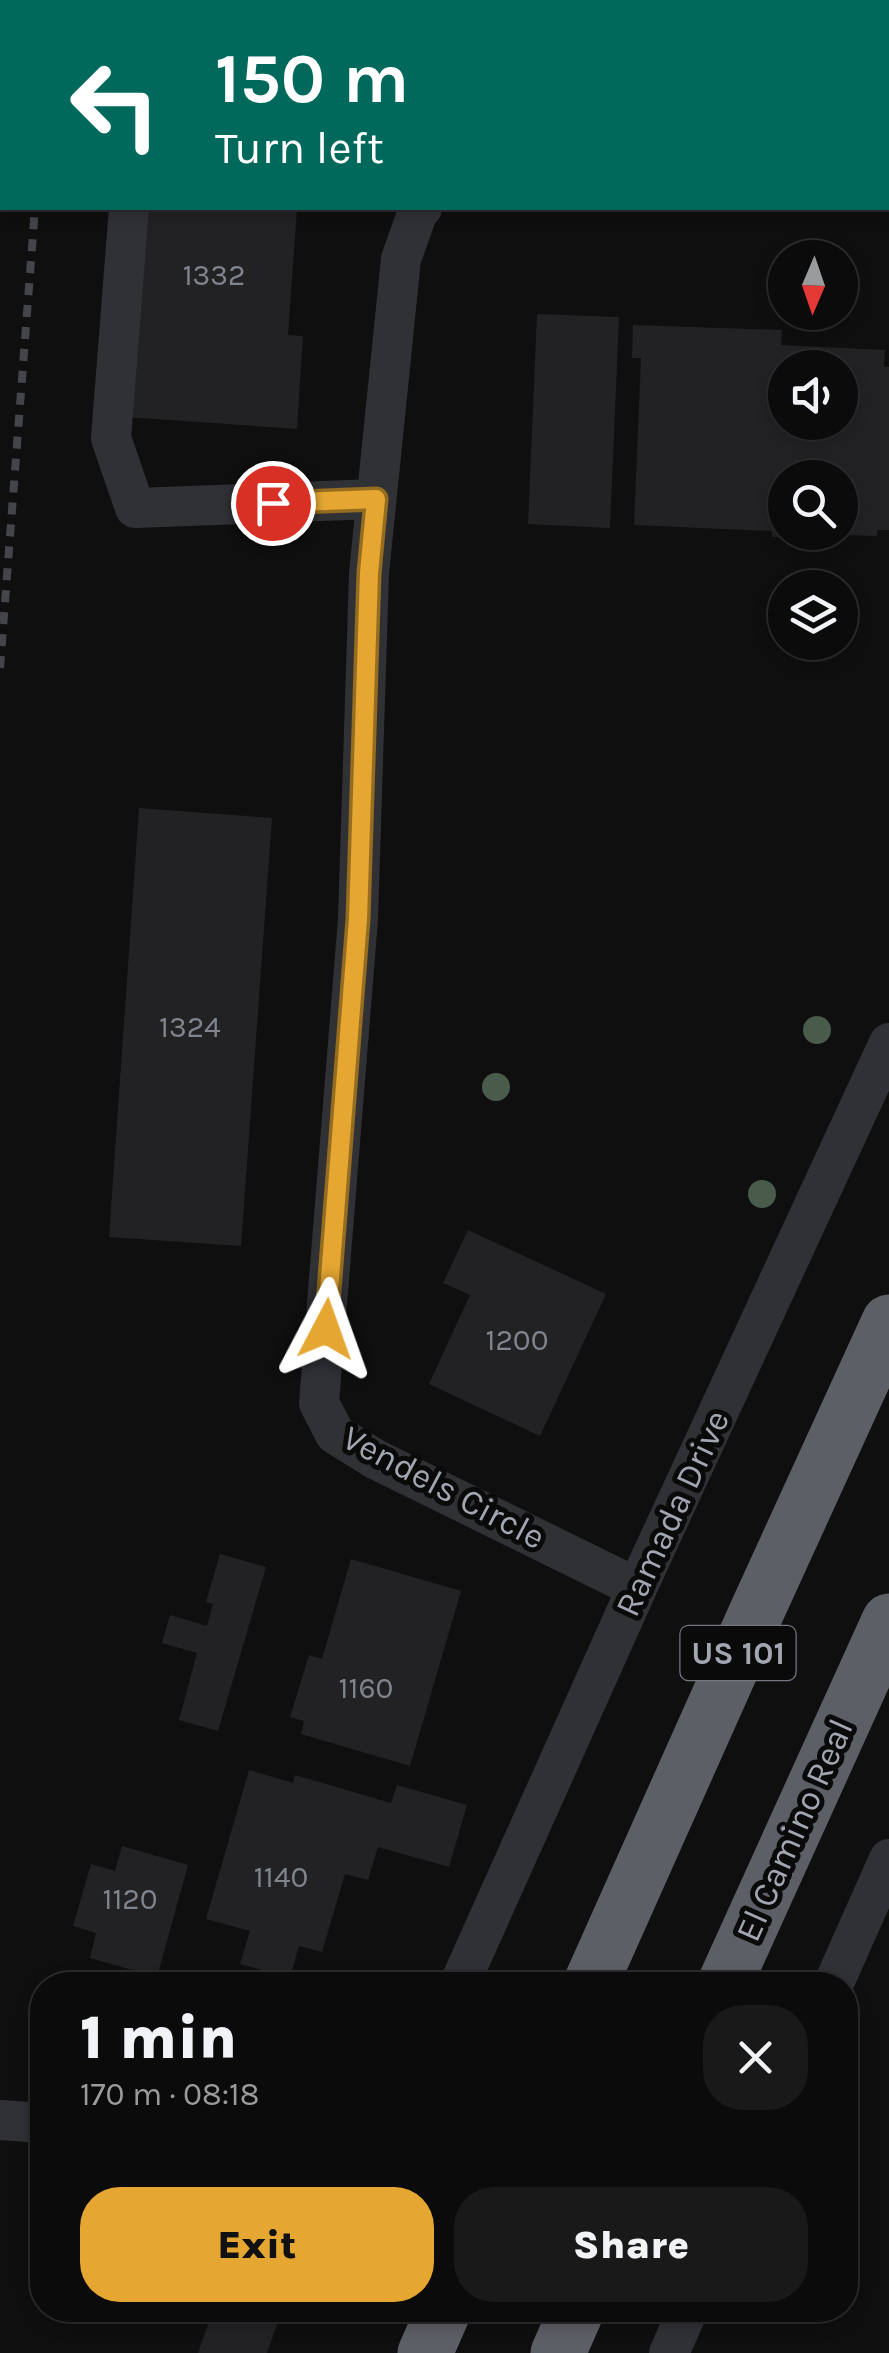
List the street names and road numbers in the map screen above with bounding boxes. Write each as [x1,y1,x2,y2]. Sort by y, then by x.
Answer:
street label: Ramada Drive [607,1404,738,1623]
street label: Vendels Circle [336,1417,552,1558]
road number: US 101 [680,1626,796,1680]
street label: El Camino Real [727,1713,862,1948]

